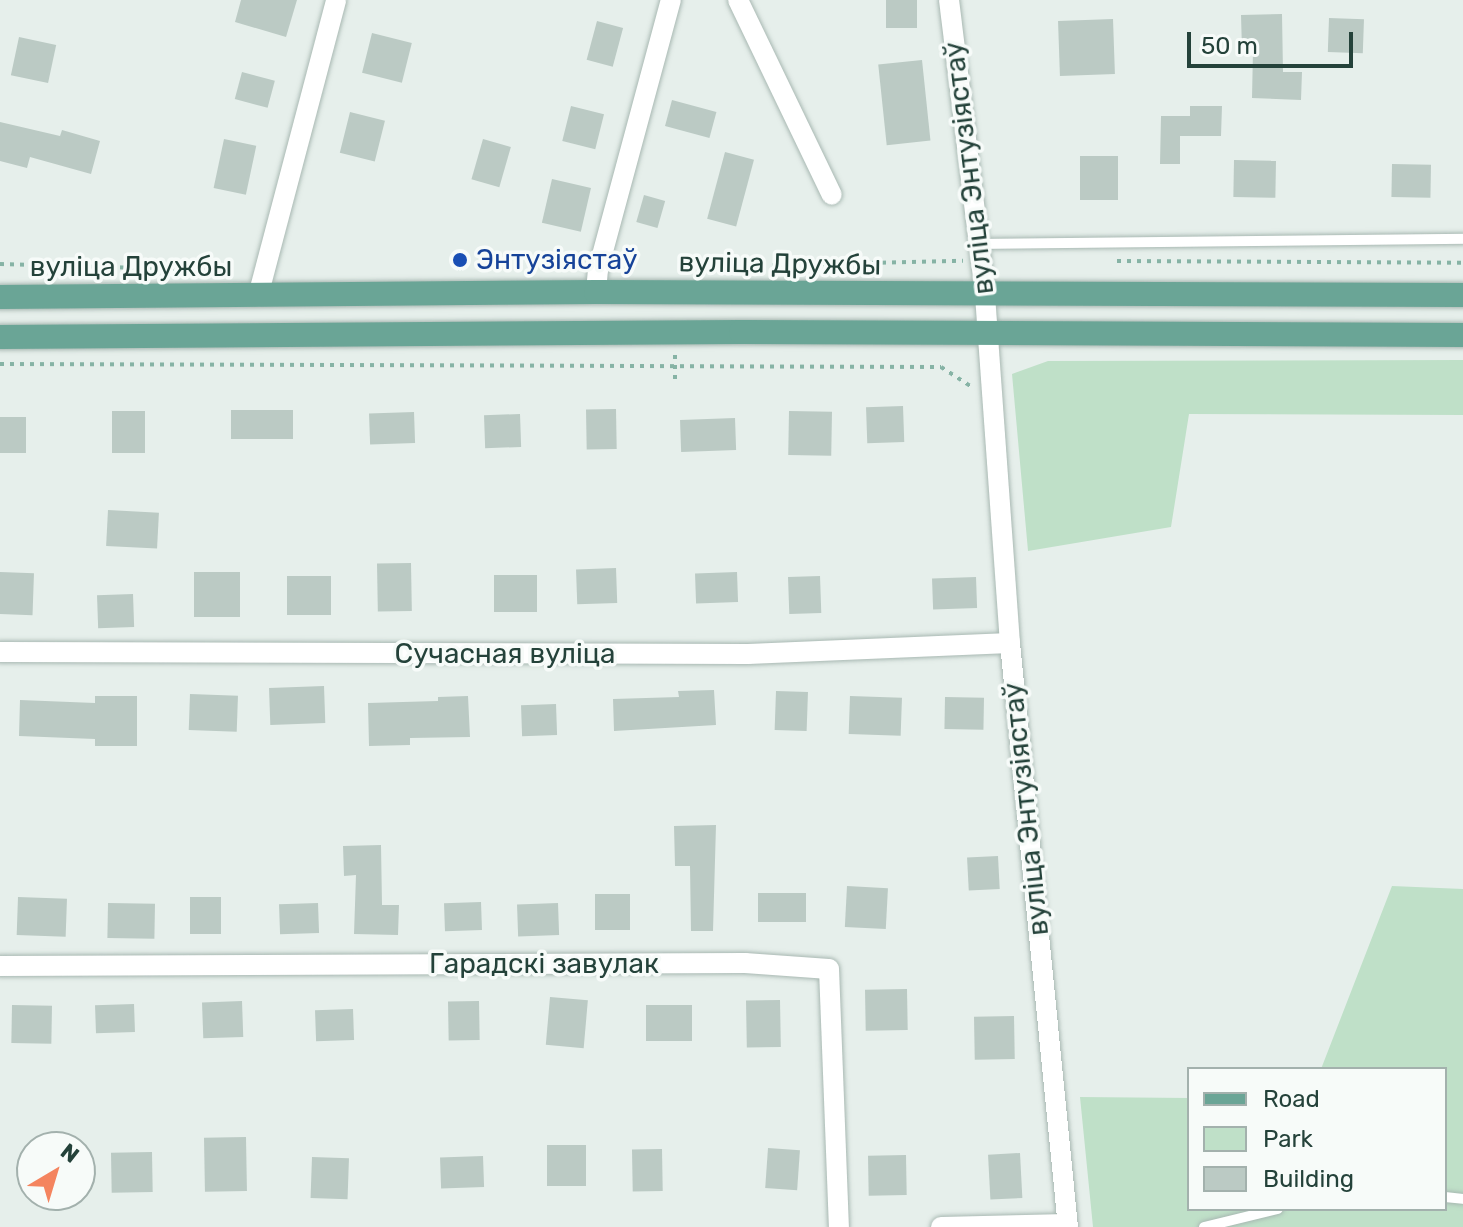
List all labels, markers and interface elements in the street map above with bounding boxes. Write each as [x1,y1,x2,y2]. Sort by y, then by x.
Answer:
scale bar [1191,16,1357,66]
text: 50 m [1201,32,1258,60]
street label: вуліца Энтузіястаў [937,40,1001,296]
place label: Энтузіястаў [476,243,638,277]
street label: вуліца Дружбы [678,245,882,283]
street label: вуліца Дружбы [30,250,232,284]
marker: Энтузіястаў [451,251,469,269]
street label: Сучасная вуліца [395,637,615,671]
street label: вуліца Энтузіястаў [996,681,1056,937]
street label: Гарадскі завулак [429,947,659,981]
legend [1187,1067,1447,1211]
text: Road [1263,1085,1320,1113]
text: Park [1263,1125,1313,1153]
north arrow [16,1131,96,1211]
text: N [55,1138,84,1169]
text: Building [1263,1165,1354,1193]

